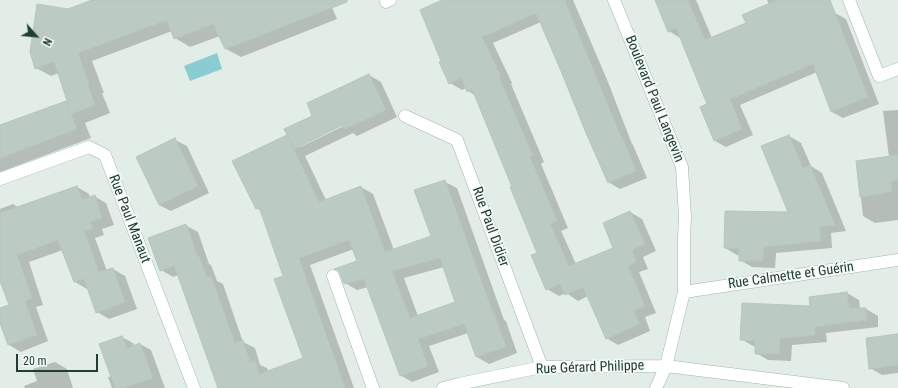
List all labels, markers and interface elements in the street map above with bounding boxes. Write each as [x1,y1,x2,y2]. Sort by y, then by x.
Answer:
north arrow [16,16,56,56]
street label: Boulevard Paul Langevin [621,33,687,165]
text: N [40,36,54,48]
street label: Rue Paul Manaut [104,172,154,266]
street label: Rue Paul Didier [468,185,512,269]
street label: Rue Calmette et Guérin [727,259,855,293]
scale bar [18,346,100,372]
text: 20 m [23,354,47,368]
street label: Rue Gérard Philippe [536,358,644,378]

